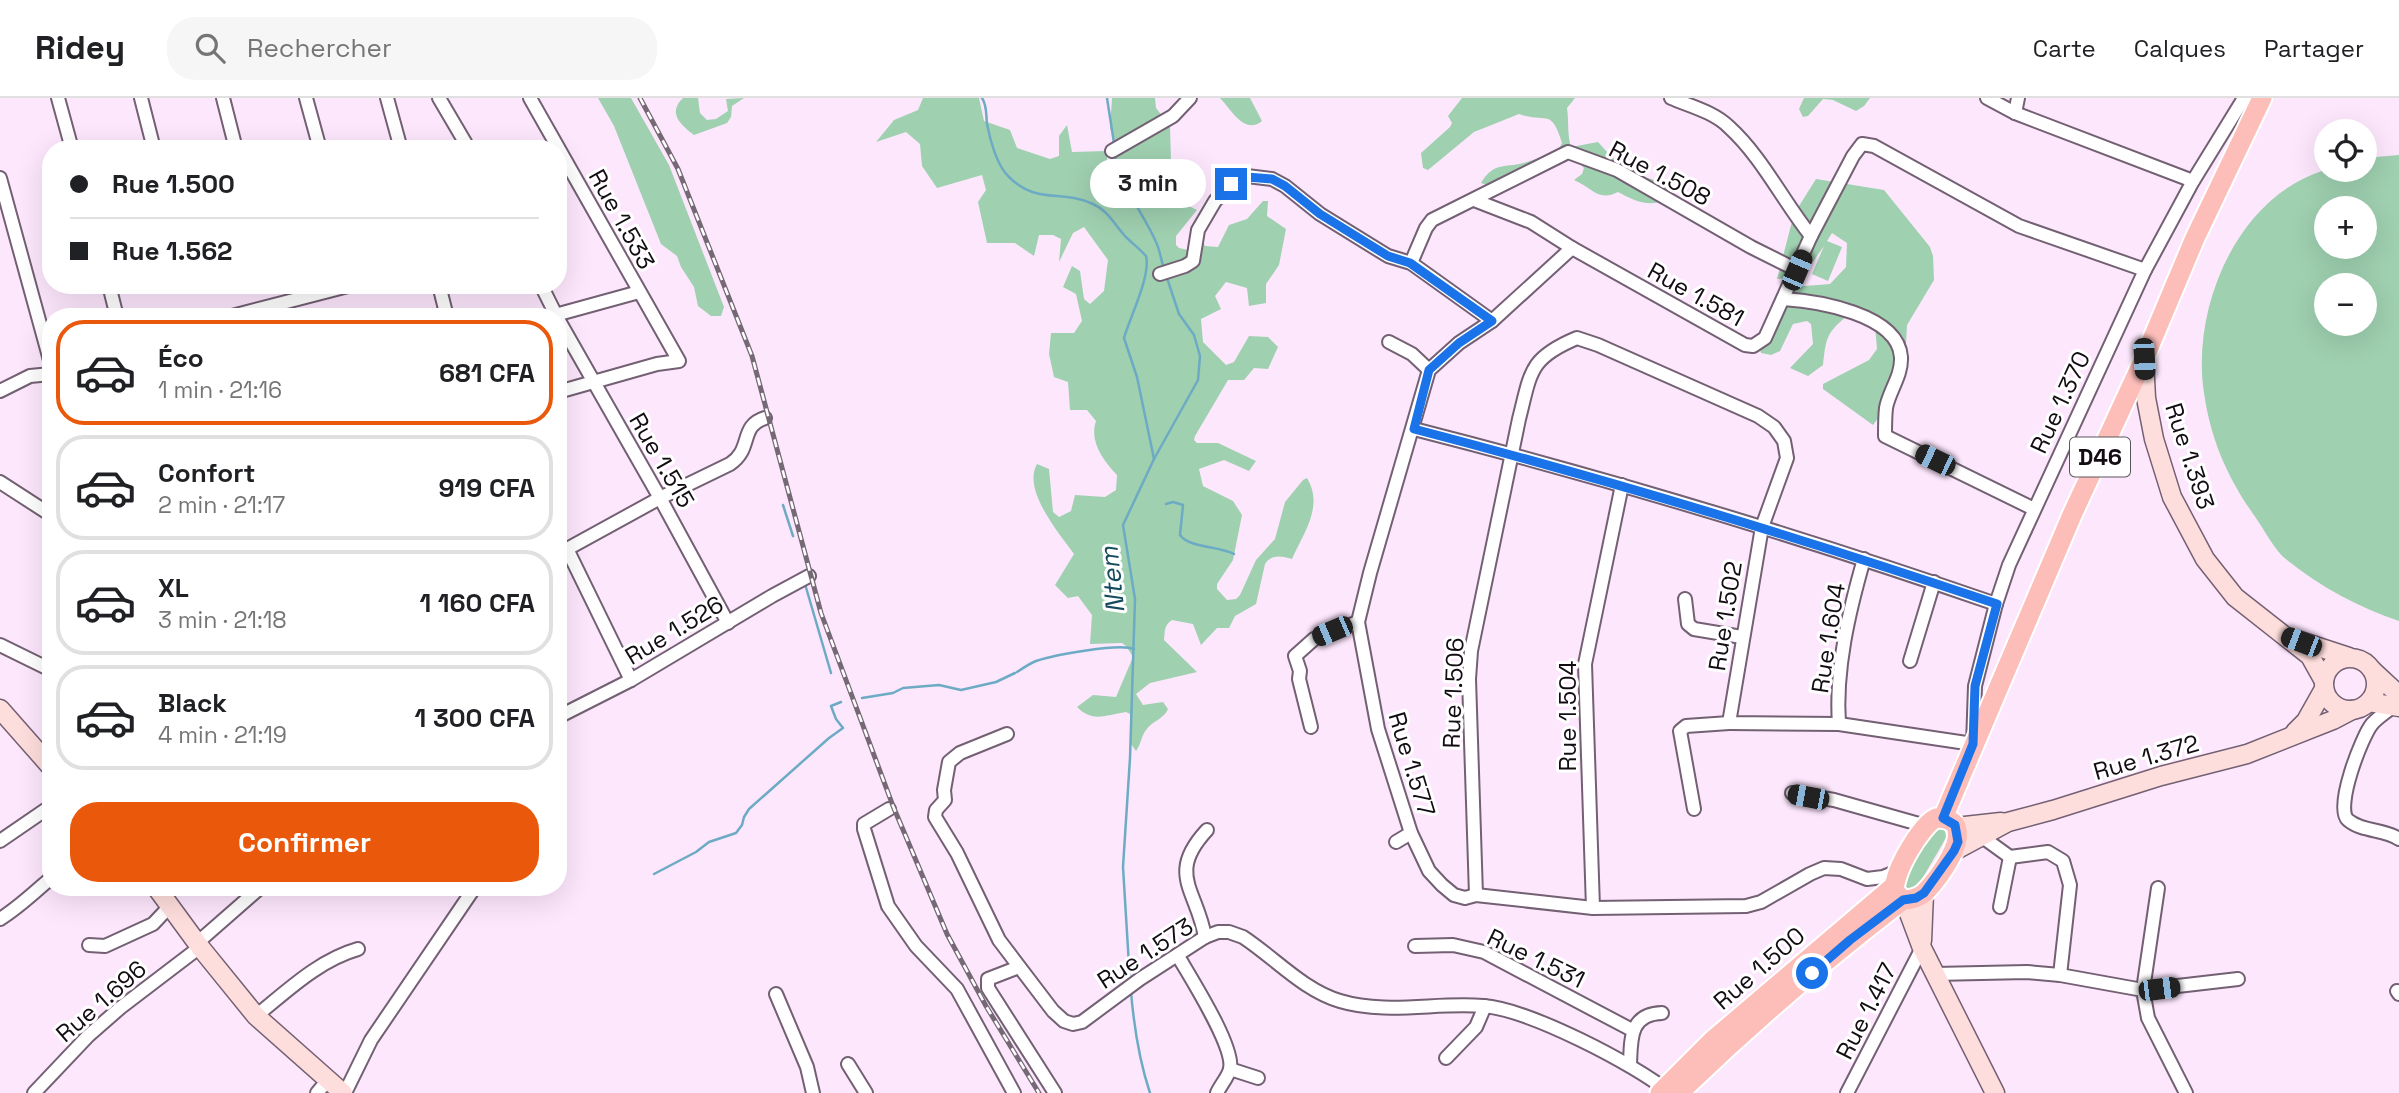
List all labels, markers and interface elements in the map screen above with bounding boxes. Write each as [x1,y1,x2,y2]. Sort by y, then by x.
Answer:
search box [167,17,657,80]
text: Ridey [35,27,125,69]
icon: search [191,29,229,67]
text: Rechercher [247,31,392,65]
text: Carte [2033,33,2096,64]
text: Calques [2134,33,2226,64]
text: Partager [2264,33,2364,64]
map controls [2314,119,2377,336]
button: locate [2314,119,2377,182]
street label: Rue 1.508 [1604,133,1716,213]
callout: 3 min [1091,160,1206,208]
street label: Rue 1.533 [582,164,662,274]
text: Rue 1.500 [112,167,235,201]
text: 3 min [1118,168,1178,198]
route end [1215,168,1247,200]
button: + [2314,196,2377,259]
text: Rue 1.562 [112,234,233,268]
car [1780,247,1815,293]
street label: Rue 1.581 [1642,255,1750,333]
button: − [2314,273,2377,336]
car [2133,337,2156,381]
icon: car [74,341,137,404]
text: Éco [158,341,204,375]
street label: Rue 1.370 [2023,346,2097,458]
text: 681 CFA [439,356,535,390]
text: 1 min · 21:16 [158,375,282,405]
street label: Rue 1.393 [2158,399,2222,513]
street label: Rue 1.515 [622,407,702,513]
road number: D46 [2070,438,2130,476]
car [1912,441,1959,479]
icon: car [74,456,137,519]
text: Confort [158,456,255,490]
text: 919 CFA [439,471,535,505]
text: 2 min · 21:17 [158,490,285,520]
water label: Ntem [1092,545,1132,615]
street label: Rue 1.502 [1701,559,1749,673]
icon: car [74,571,137,634]
text: XL [158,571,189,605]
street label: Rue 1.604 [1804,581,1852,695]
text: 1 160 CFA [419,586,535,620]
street label: Rue 1.526 [619,588,729,672]
text: 3 min · 21:18 [158,605,287,635]
car [1309,613,1356,649]
car [2278,625,2325,659]
street label: Rue 1.506 [1436,637,1470,749]
street label: Rue 1.504 [1552,660,1583,772]
icon: car [74,686,137,749]
text: Black [158,686,227,720]
text: 1 300 CFA [415,701,535,735]
street label: Rue 1.577 [1381,708,1443,820]
text: 4 min · 21:19 [158,720,287,750]
street label: Rue 1.372 [2090,727,2202,787]
car [1786,783,1831,811]
button: Confirmer [70,802,539,882]
street label: Rue 1.573 [1091,910,1199,996]
street label: Rue 1.500 [1707,920,1811,1016]
street label: Rue 1.531 [1482,921,1590,995]
street label: Rue 1.696 [49,953,153,1049]
route start [1796,957,1828,989]
street label: Rue 1.417 [1829,957,1903,1065]
car [2137,976,2182,1002]

